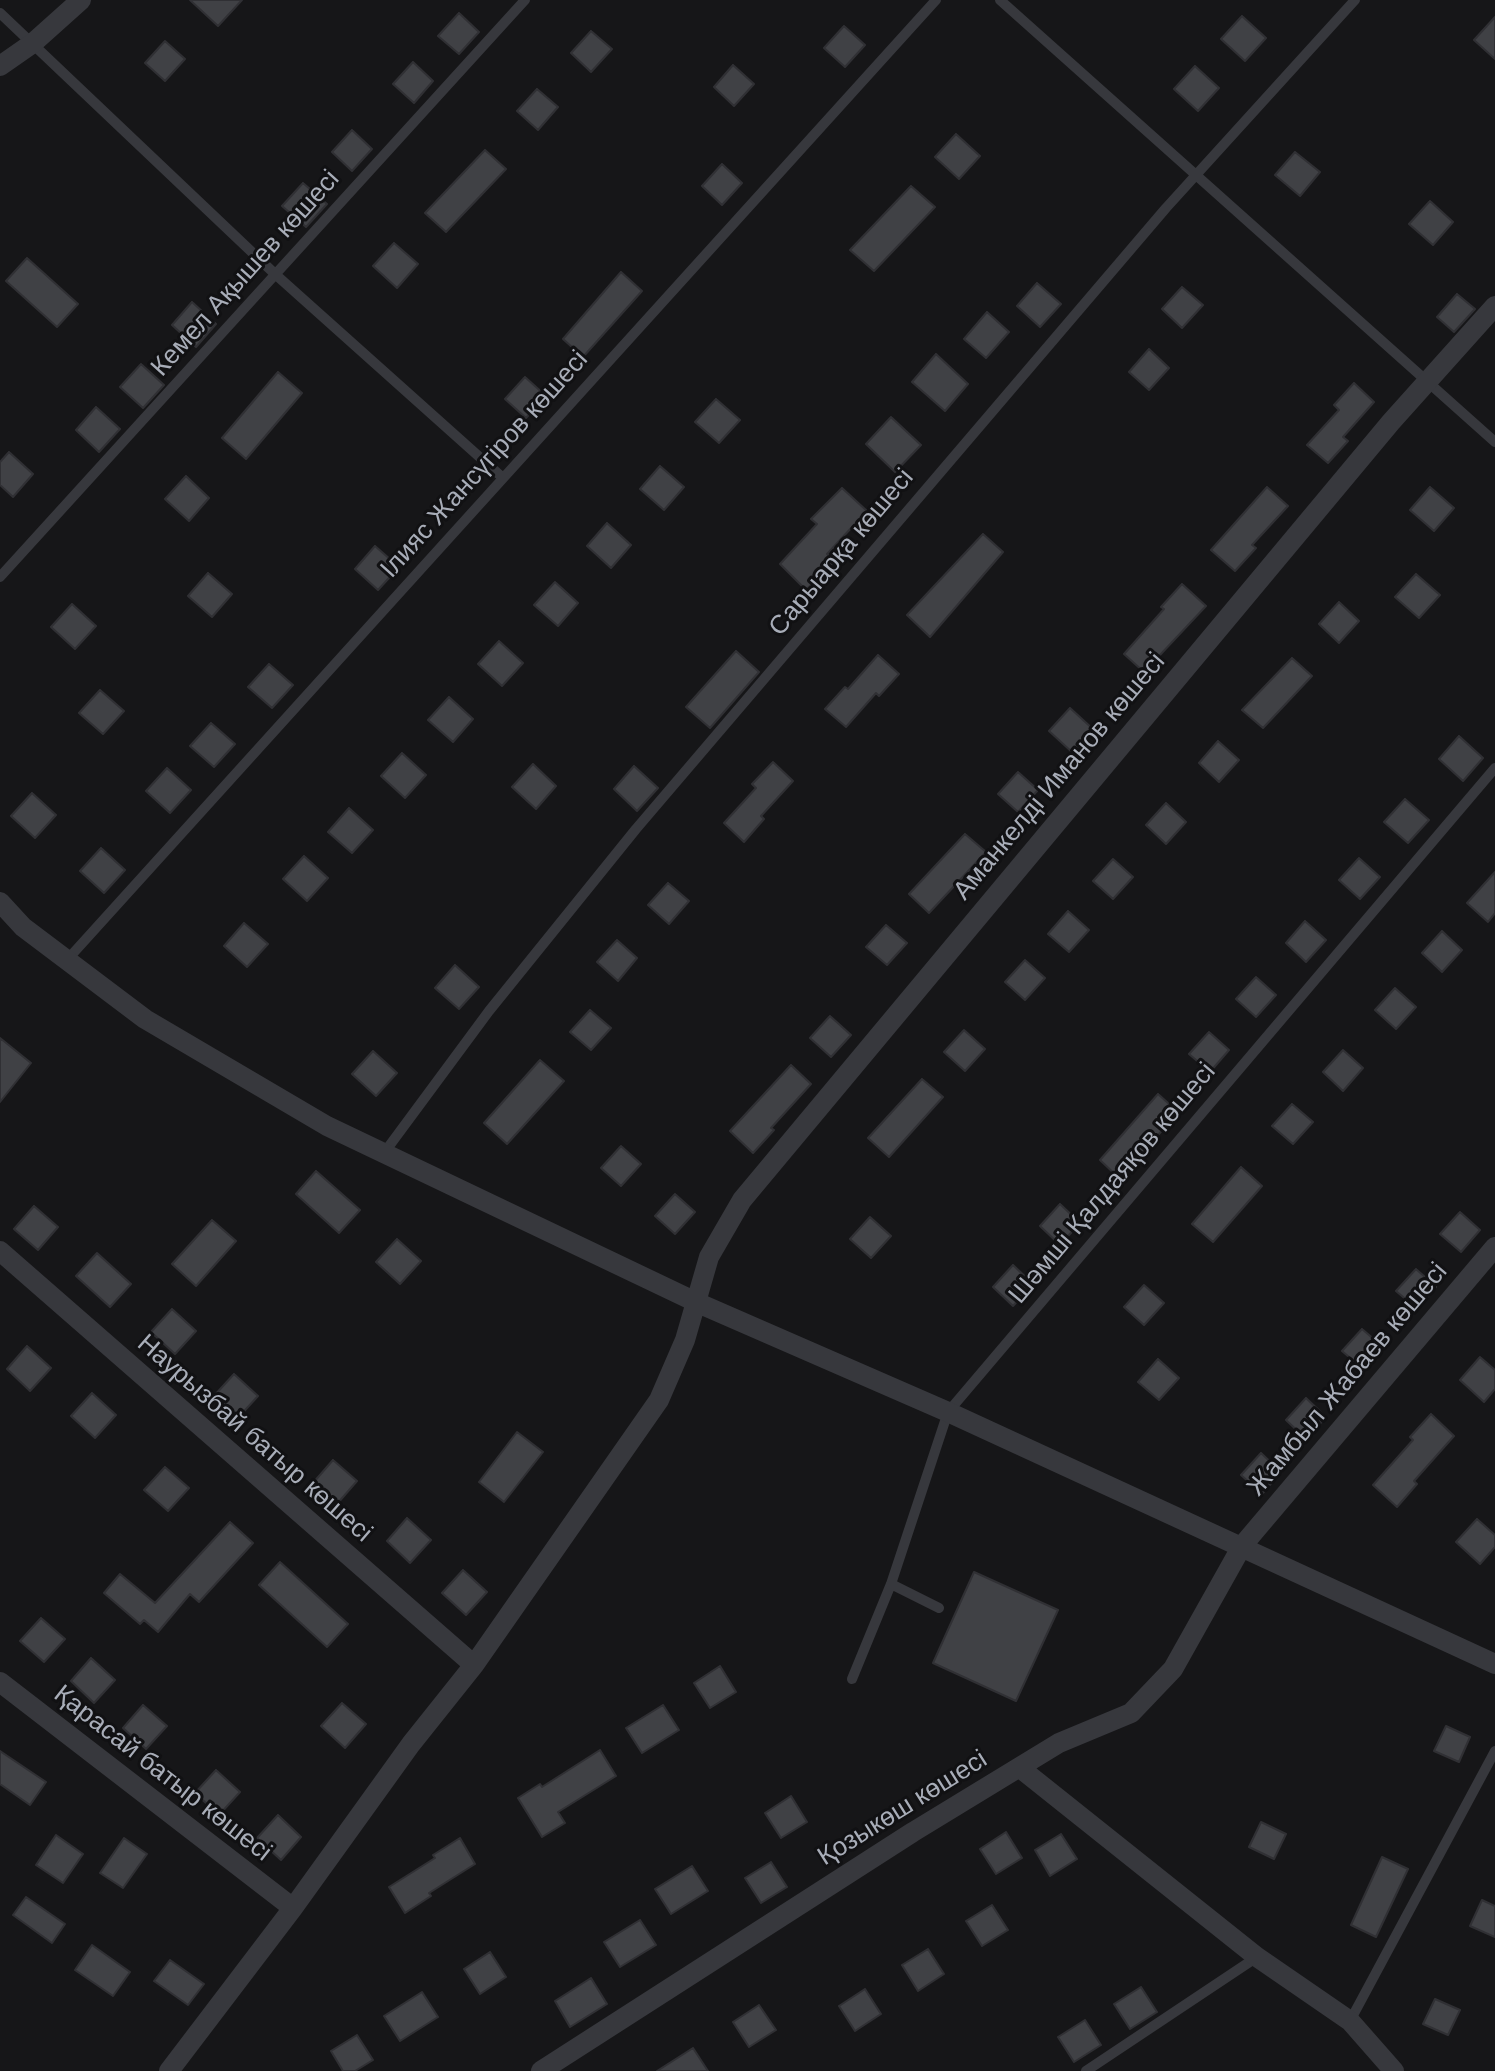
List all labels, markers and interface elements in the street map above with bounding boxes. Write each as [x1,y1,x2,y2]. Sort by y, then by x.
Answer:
street label: Кемел Ақышев көшесі [145,165,347,383]
street label: Ілияс Жансүгіров көшесі [375,345,595,585]
street label: Сарыарқа көшесі [763,463,921,643]
street label: Аманкелді Иманов көшесі [948,647,1172,907]
street label: Шәмші Қалдаяқов көшесі [1003,1057,1223,1311]
street label: Жамбыл Жабаев көшесі [1241,1257,1455,1503]
street label: Наурызбай батыр көшесі [130,1329,378,1549]
street label: Қарасай батыр көшесі [47,1679,277,1869]
street label: Қозыкөш көшесі [813,1745,993,1873]

